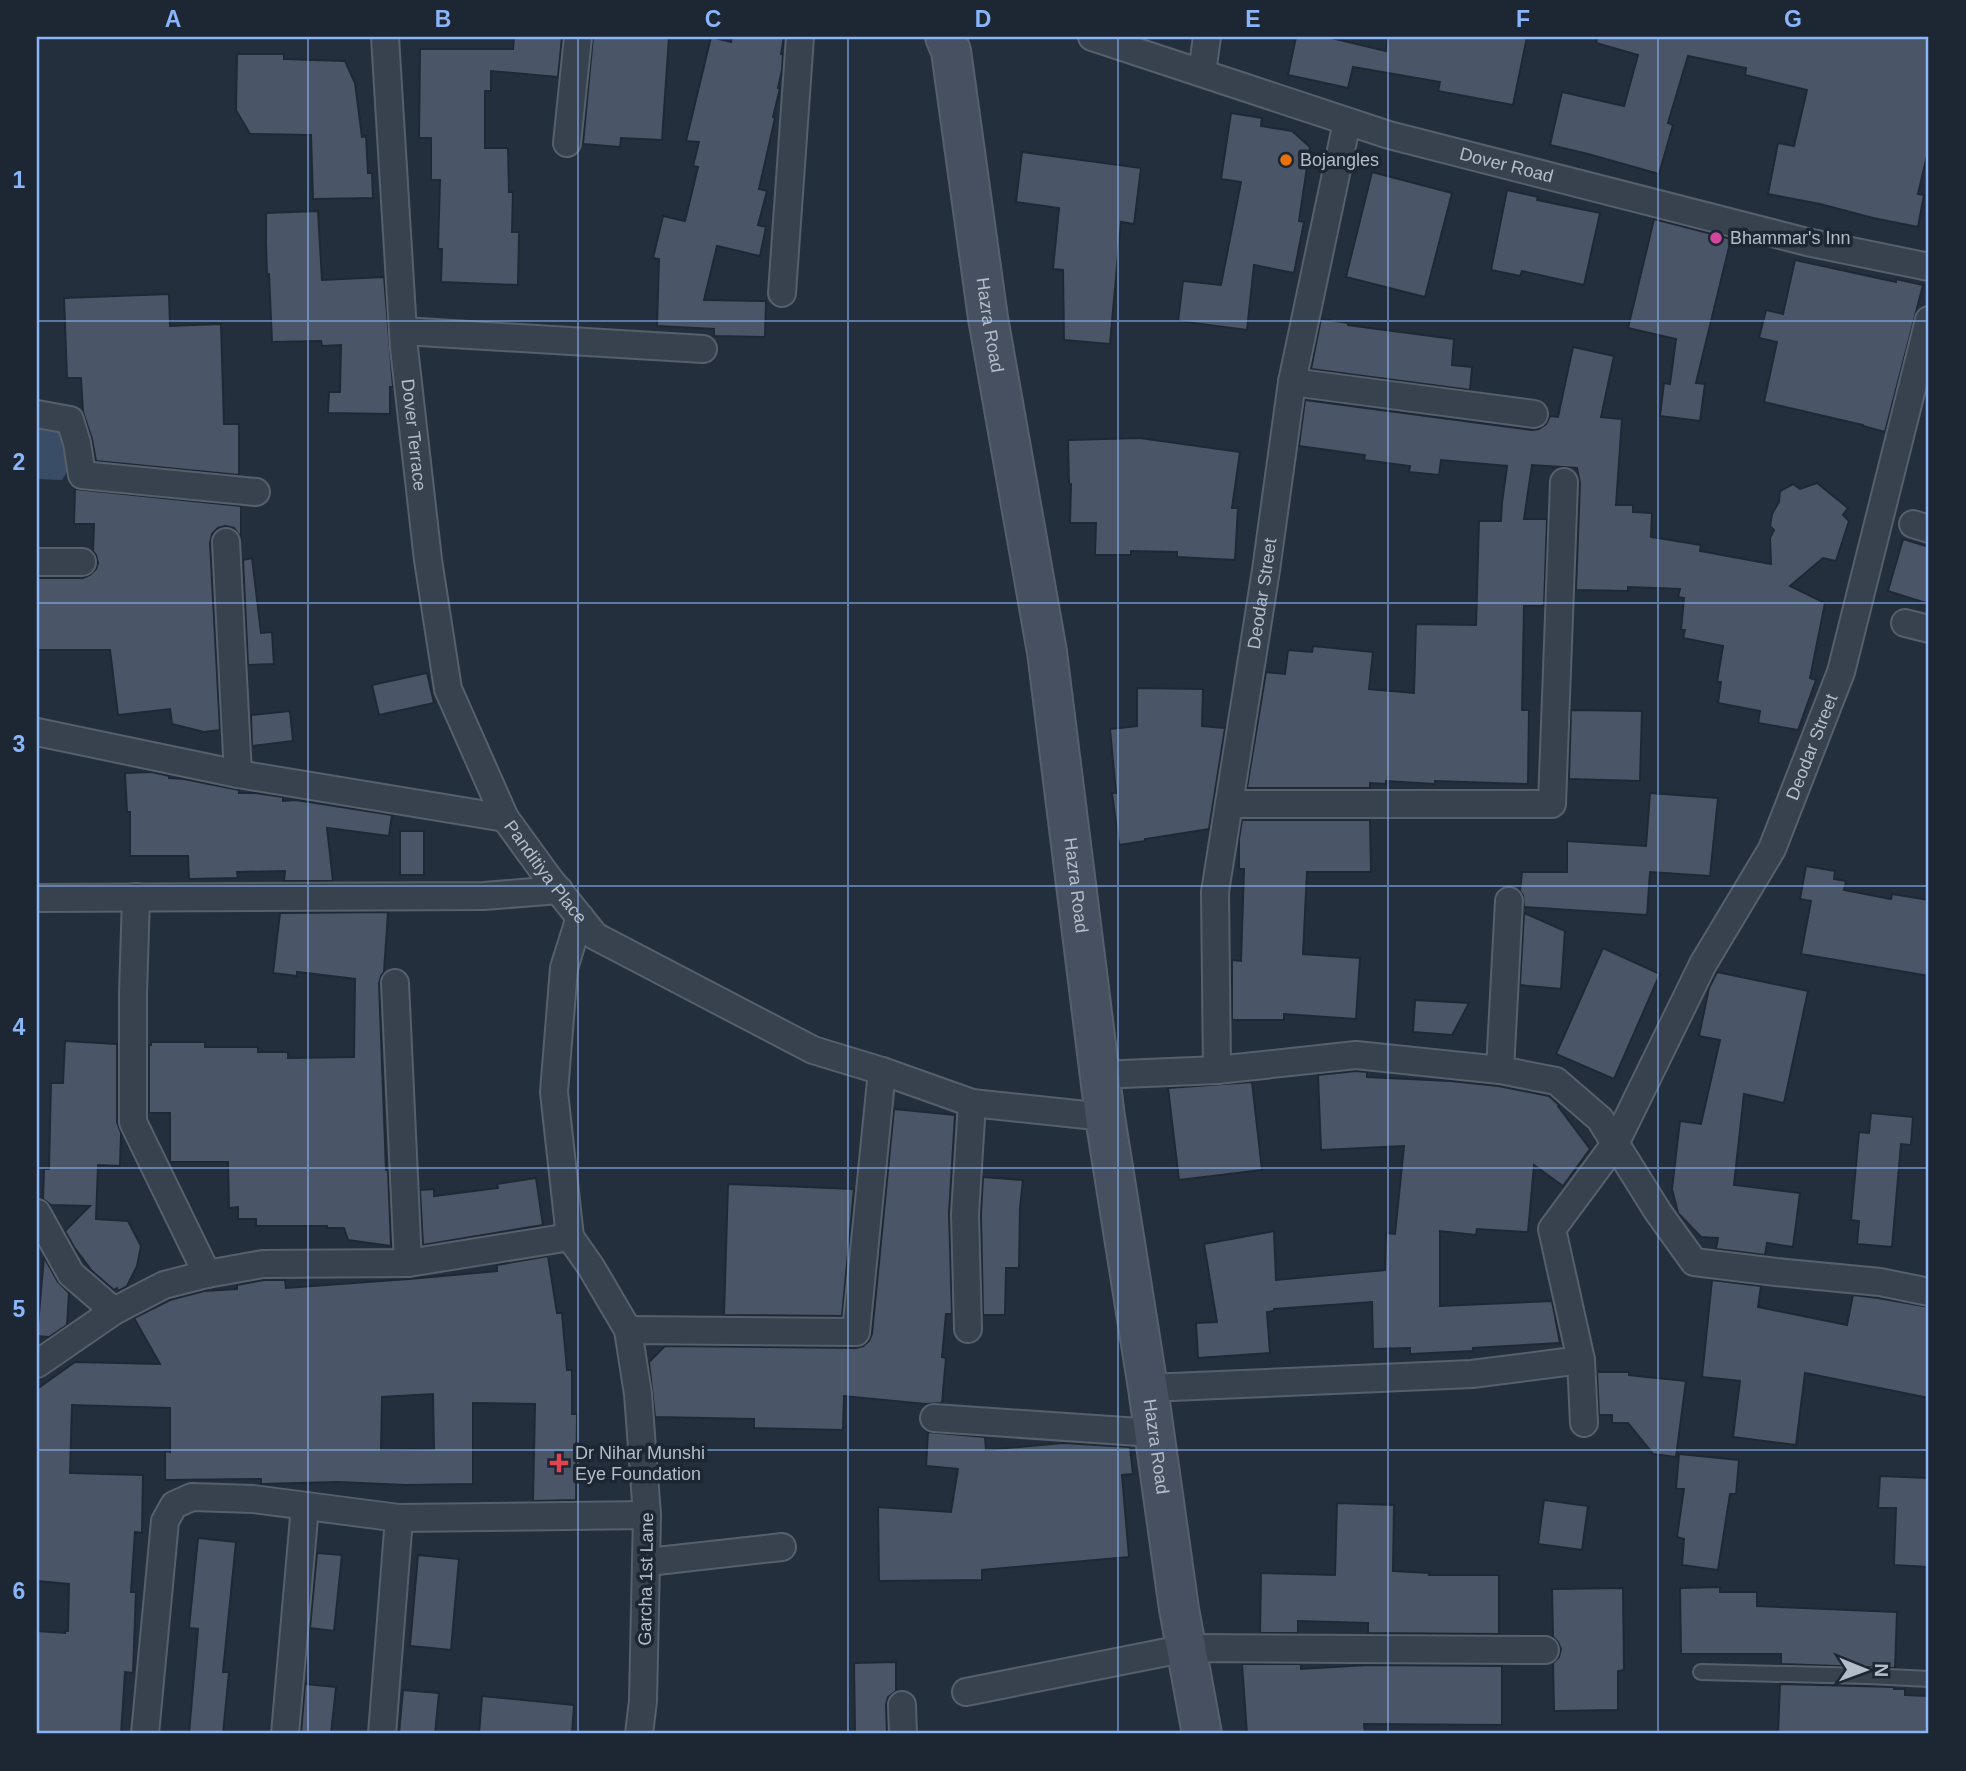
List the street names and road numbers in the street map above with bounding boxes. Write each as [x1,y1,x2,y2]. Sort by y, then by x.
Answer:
street label: Dover Road [1457,143,1555,187]
street label: Hazra Road [972,276,1007,374]
street label: Dover Terrace [398,378,430,492]
street label: Deodar Street [1244,537,1280,651]
street label: Deodar Street [1782,691,1841,803]
street label: Panditiya Place [500,817,591,928]
street label: Hazra Road [1060,836,1092,934]
street label: Hazra Road [1140,1398,1173,1495]
street label: Garcha 1st Lane [635,1512,657,1646]

